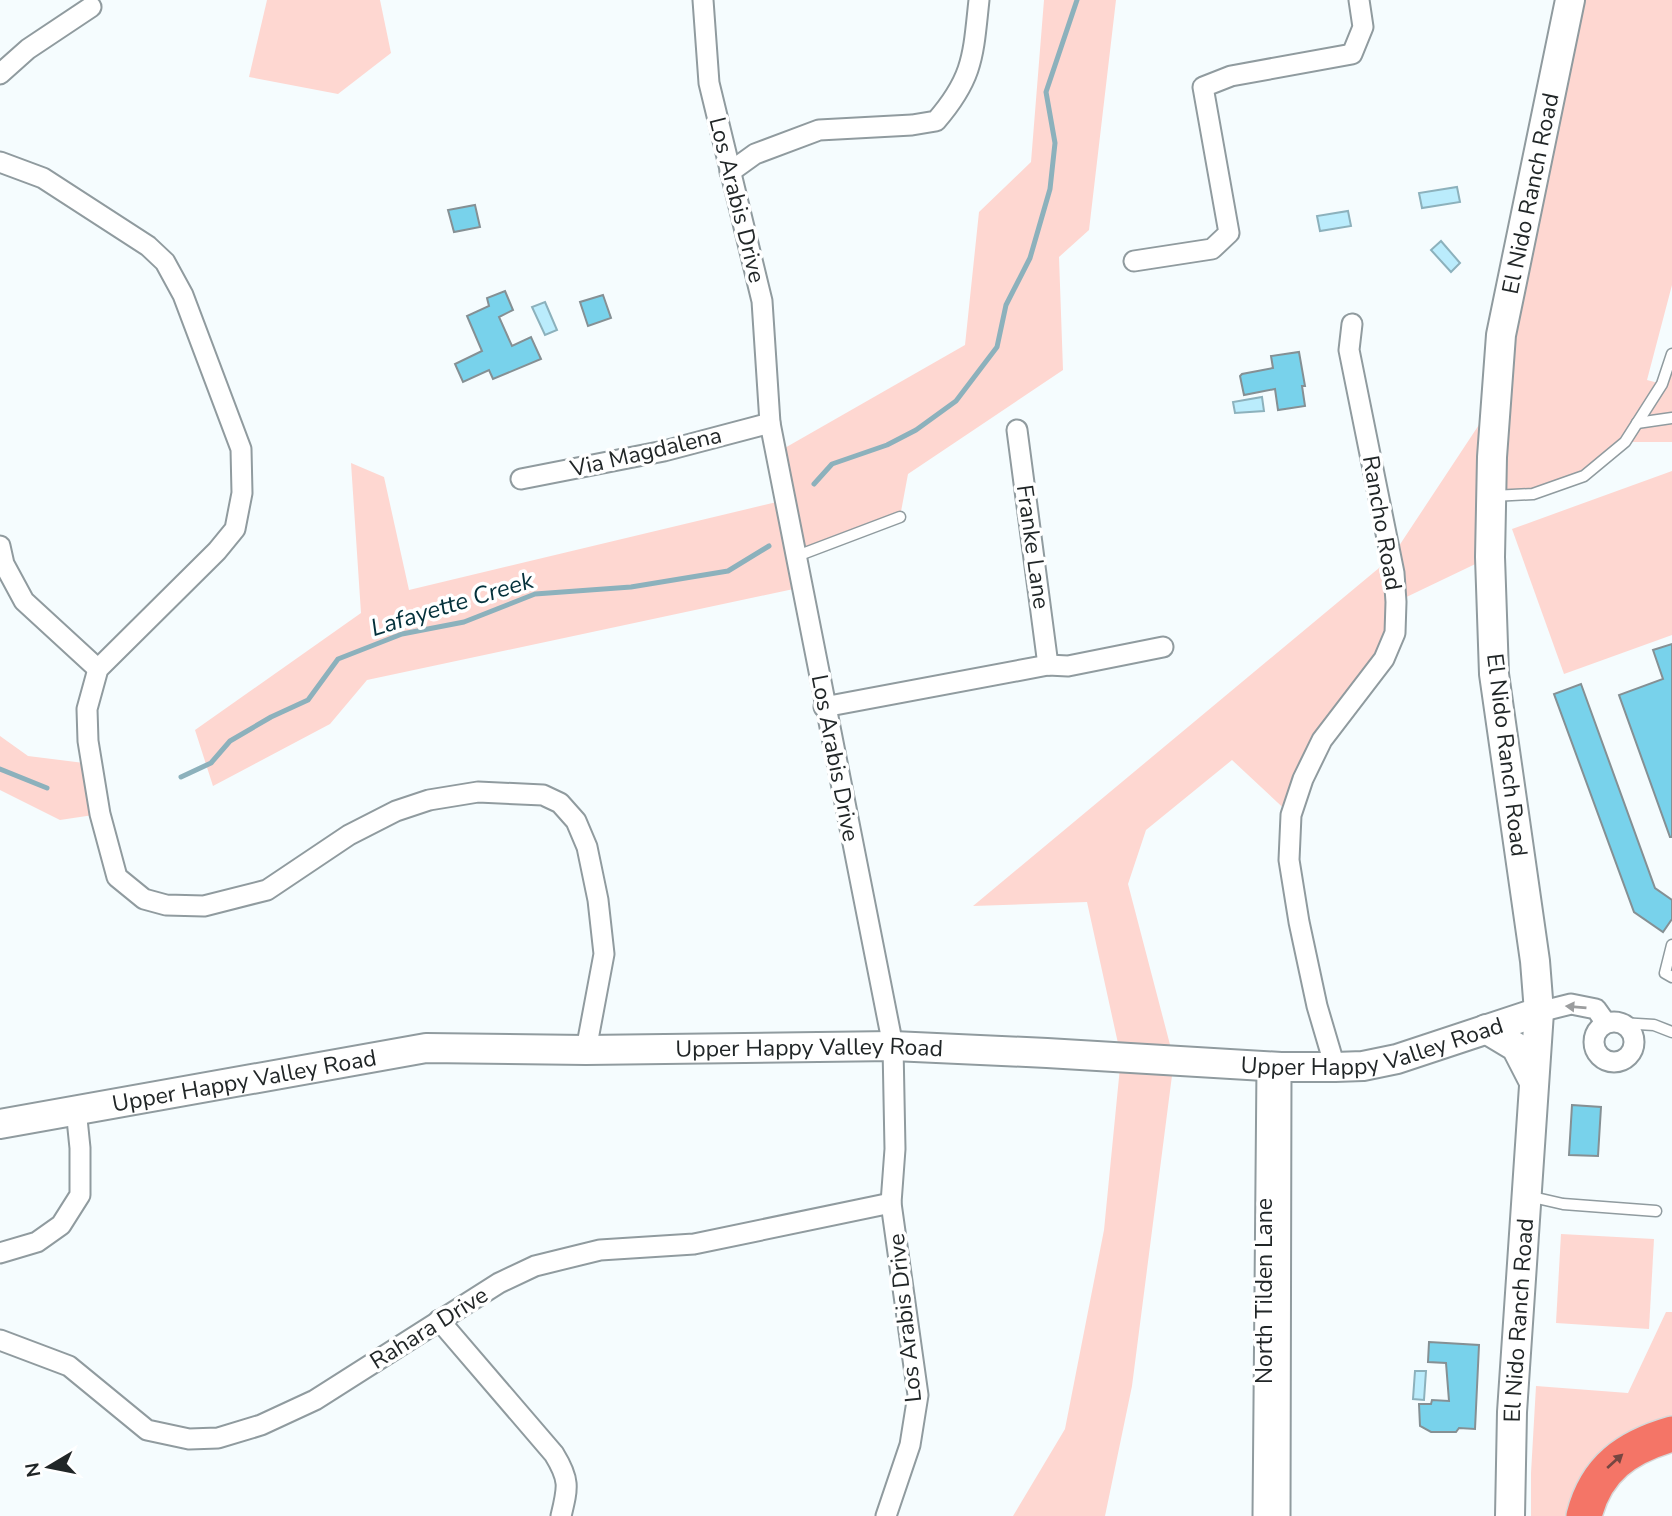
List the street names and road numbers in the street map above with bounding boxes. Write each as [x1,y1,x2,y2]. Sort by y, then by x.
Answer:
street label: El Nido Ranch Road [1494,90,1566,297]
street label: Los Arabis Drive [701,114,773,286]
street label: Via Magdalena [566,420,725,485]
street label: Rancho Road [1355,453,1409,593]
street label: Franke Lane [1009,483,1057,611]
street label: El Nido Ranch Road [1479,652,1535,858]
street label: Los Arabis Drive [804,672,866,844]
street label: Upper Happy Valley Road [1240,1009,1507,1083]
street label: Upper Happy Valley Road [675,1030,944,1064]
street label: Upper Happy Valley Road [110,1042,379,1119]
street label: North Tilden Lane [1249,1198,1280,1384]
street label: El Nido Ranch Road [1496,1217,1541,1423]
street label: Los Arabis Drive [881,1232,929,1404]
street label: Rahara Drive [364,1279,494,1377]

